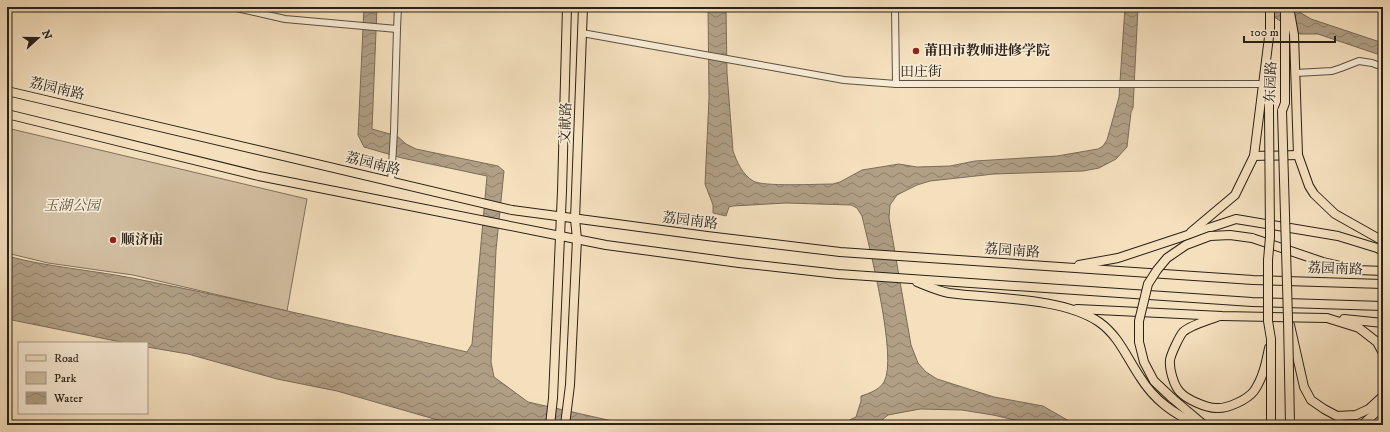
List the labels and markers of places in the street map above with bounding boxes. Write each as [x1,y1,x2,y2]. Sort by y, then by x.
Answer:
place label: 莆田市教师进修学院 [924,42,1050,60]
marker: 莆田市教师进修学院 [911,46,921,56]
place label: 顺济庙 [121,231,163,249]
marker: 顺济庙 [108,235,118,245]

